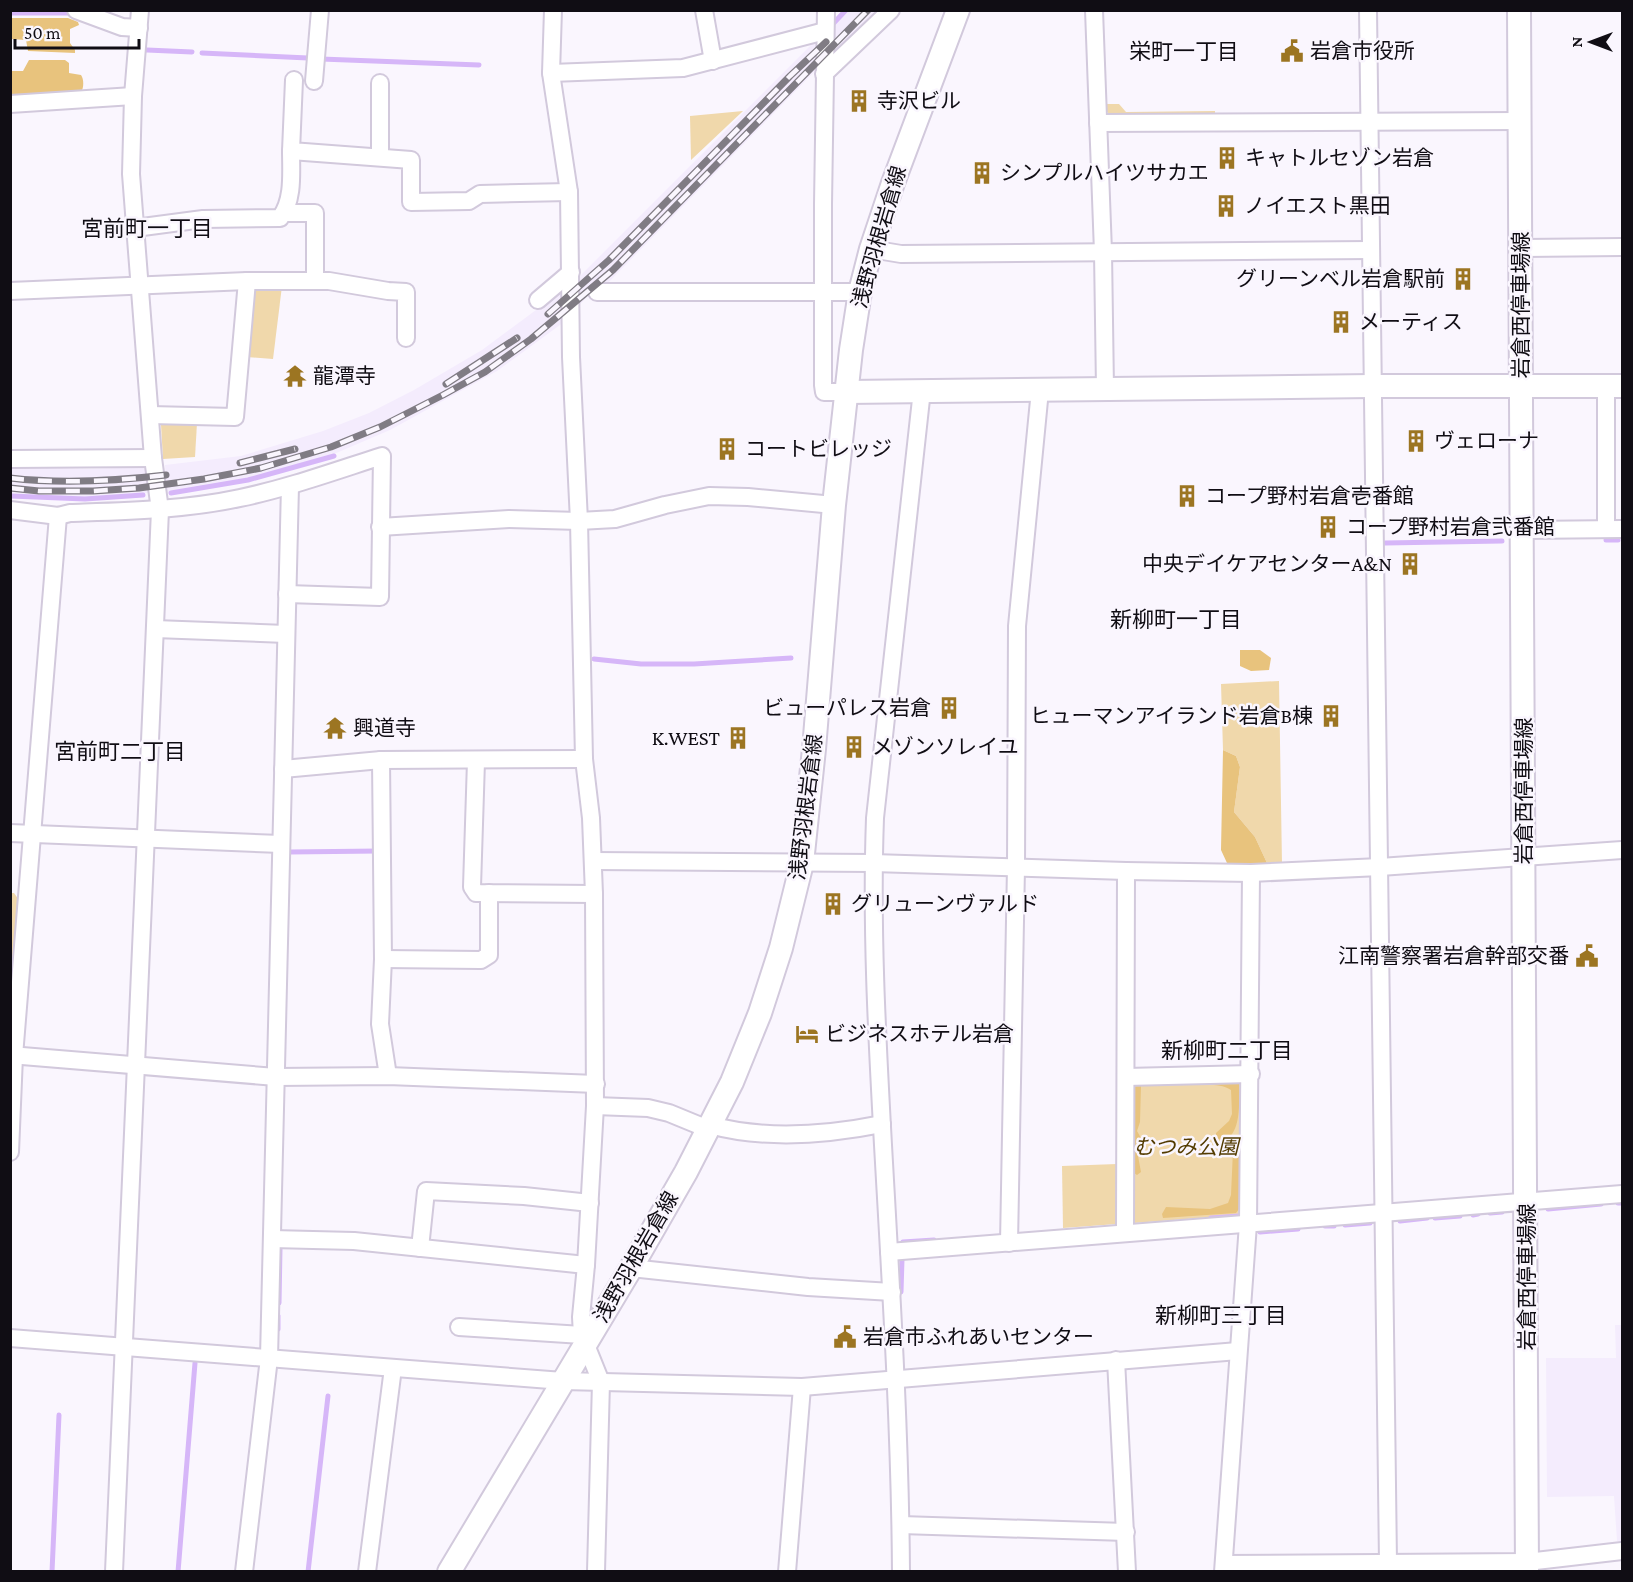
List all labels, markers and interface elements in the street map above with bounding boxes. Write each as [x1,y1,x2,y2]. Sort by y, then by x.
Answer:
scale bar [15,12,140,50]
north arrow [1561,12,1621,72]
text: 50 m [24,23,61,43]
text: N [1568,36,1585,47]
public building icon: 岩倉市役所 [1279,38,1305,64]
district label: 栄町一丁目 [1129,39,1239,64]
place label: 岩倉市役所 [1310,39,1415,63]
building icon: 寺沢ビル [846,88,872,114]
place label: 寺沢ビル [877,89,961,113]
building icon: キャトルセゾン岩倉 [1214,145,1240,171]
place label: キャトルセゾン岩倉 [1245,146,1434,170]
building icon: シンプルハイツサカエ [969,160,995,186]
place label: シンプルハイツサカエ [1000,161,1209,185]
street label: 浅野羽根岩倉線 [847,163,911,311]
building icon: ノイエスト黒田 [1213,193,1239,219]
place label: ノイエスト黒田 [1244,194,1391,218]
district label: 宮前町一丁目 [81,216,213,241]
street label: 岩倉西停車場線 [1509,232,1533,379]
building icon: グリーンベル岩倉駅前 [1450,266,1476,292]
place label: グリーンベル岩倉駅前 [1236,267,1445,291]
building icon: メーティス [1328,309,1354,335]
place label: メーティス [1359,310,1463,334]
temple icon: 龍潭寺 [282,363,308,389]
place label: 龍潭寺 [313,364,376,388]
building icon: ヴェローナ [1403,428,1429,454]
place label: ヴェローナ [1434,429,1539,453]
building icon: コートビレッジ [714,436,740,462]
place label: コートビレッジ [745,437,892,461]
building icon: コープ野村岩倉壱番館 [1174,483,1200,509]
place label: コープ野村岩倉壱番館 [1205,484,1414,508]
building icon: コープ野村岩倉弐番館 [1315,514,1341,540]
place label: コープ野村岩倉弐番館 [1346,515,1555,539]
building icon: 中央デイケアセンターA&N [1397,551,1423,577]
place label: 中央デイケアセンターA&N [1142,552,1392,576]
district label: 新柳町一丁目 [1110,607,1242,632]
building icon: ビューパレス岩倉 [936,695,962,721]
place label: ビューパレス岩倉 [763,696,931,720]
building icon: ヒューマンアイランド岩倉B棟 [1318,703,1344,729]
place label: ヒューマンアイランド岩倉B棟 [1030,704,1313,728]
temple icon: 興道寺 [322,715,348,741]
place label: 興道寺 [353,716,416,740]
street label: 岩倉西停車場線 [1512,718,1536,865]
building icon: K.WEST [725,725,751,751]
place label: K.WEST [652,726,721,750]
street label: 浅野羽根岩倉線 [785,733,827,881]
building icon: メゾンソレイユ [841,734,867,760]
place label: メゾンソレイユ [872,735,1019,759]
district label: 宮前町二丁目 [54,739,186,764]
building icon: グリューンヴァルド [820,891,846,917]
place label: グリューンヴァルド [851,892,1039,916]
public building icon: 江南警察署岩倉幹部交番 [1574,943,1600,969]
place label: 江南警察署岩倉幹部交番 [1338,944,1569,968]
hotel icon: ビジネスホテル岩倉 [794,1021,820,1047]
place label: ビジネスホテル岩倉 [825,1022,1014,1046]
district label: 新柳町二丁目 [1161,1038,1293,1063]
park label: むつみ公園 [1134,1135,1241,1159]
street label: 浅野羽根岩倉線 [589,1187,683,1327]
street label: 岩倉西停車場線 [1515,1204,1539,1351]
district label: 新柳町三丁目 [1155,1303,1287,1328]
public building icon: 岩倉市ふれあいセンター [832,1324,858,1350]
place label: 岩倉市ふれあいセンター [863,1325,1094,1349]

